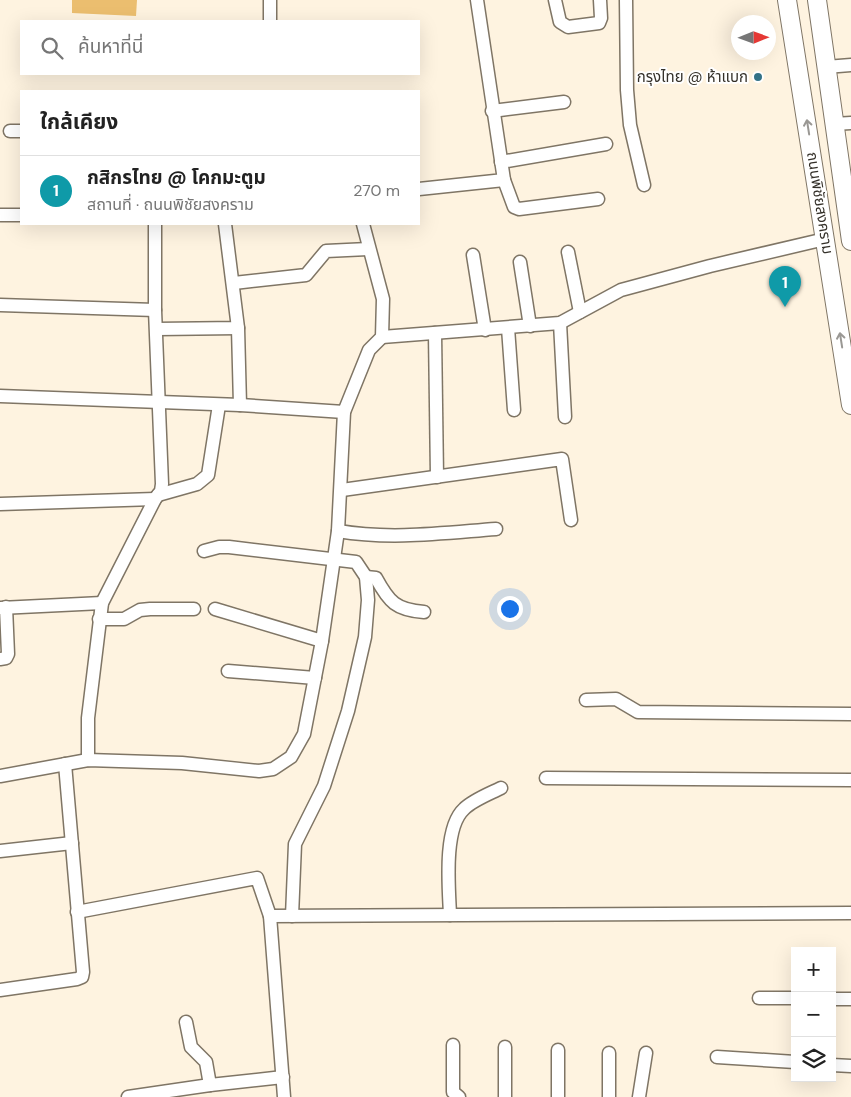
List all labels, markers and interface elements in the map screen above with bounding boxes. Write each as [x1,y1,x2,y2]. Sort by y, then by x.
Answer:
north arrow [731,15,776,60]
search box [20,20,420,75]
icon: search [38,34,66,62]
text: ค้นหาที่นี่ [78,34,143,59]
place label: กรุงไทย @ ห้าแบก [637,67,748,87]
marker: กรุงไทย @ ห้าแบก [752,71,764,83]
text: ใกล้เคียง [40,108,118,136]
one-way arrow [803,120,813,136]
street label: ถนนพิชัยสงคราม [802,150,838,256]
text: กสิกรไทย @ โคกมะตูม [87,165,266,190]
text: 1 [53,180,59,201]
text: 270 m [353,180,400,201]
text: สถานที่ · ถนนพิชัยสงคราม [87,194,254,215]
pin: 1 [769,266,801,307]
one-way arrow [835,332,845,348]
your location [497,596,523,622]
map controls [791,947,836,1082]
button: + [791,947,836,992]
button: − [791,992,836,1037]
button: layers [791,1037,836,1082]

